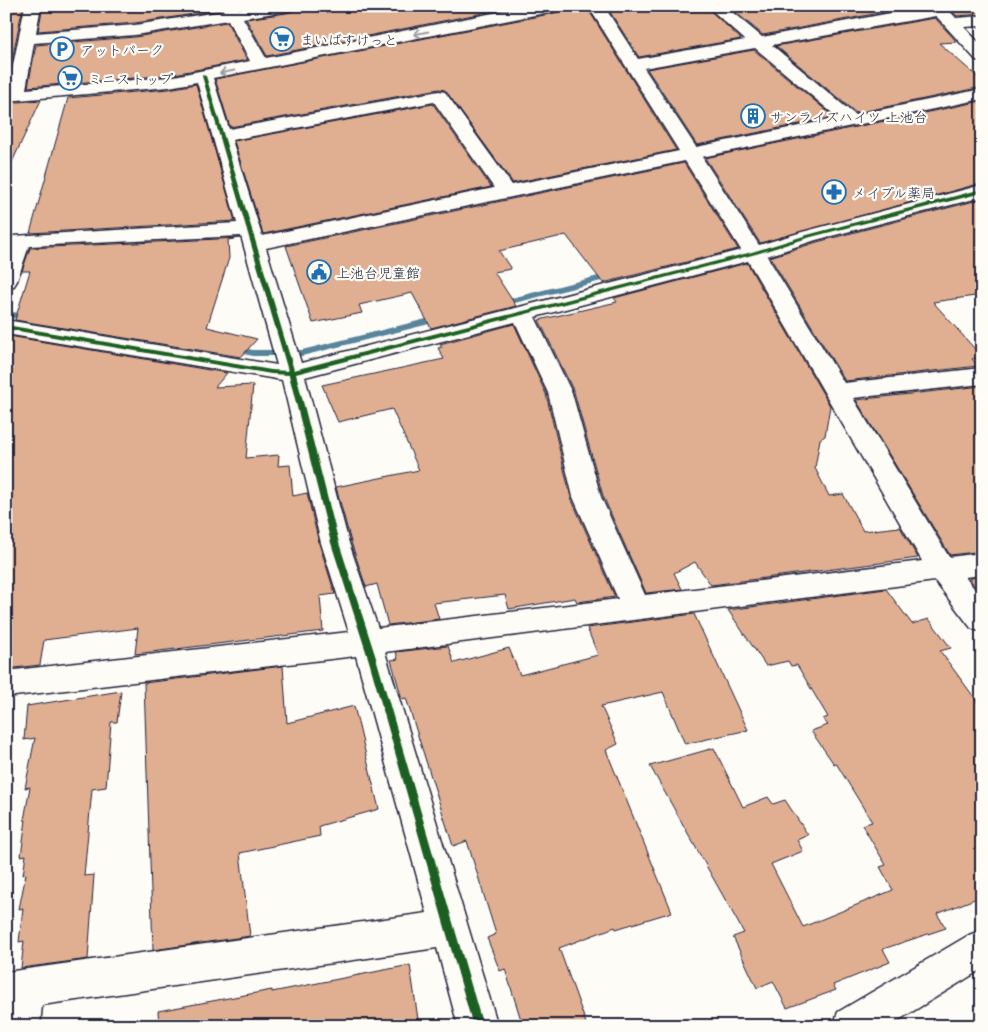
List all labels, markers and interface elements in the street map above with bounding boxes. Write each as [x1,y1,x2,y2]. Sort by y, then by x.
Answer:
supermarket icon: まいばすけっと [269,26,295,52]
place label: まいばすけっと [300,29,398,50]
one-way arrow [414,29,430,38]
parking icon: アットパーク [49,36,75,62]
place label: アットパーク [80,39,164,60]
supermarket icon: ミニストップ [57,65,83,91]
one-way arrow [220,67,236,77]
place label: ミニストップ [88,68,173,89]
building icon: サンライズハイツ 上池台 [740,103,766,129]
place label: サンライズハイツ 上池台 [770,106,927,127]
pharmacy icon: メイプル薬局 [821,179,847,205]
place label: メイプル薬局 [852,182,935,203]
public building icon: 上池台児童館 [306,259,332,285]
place label: 上池台児童館 [336,262,420,283]

